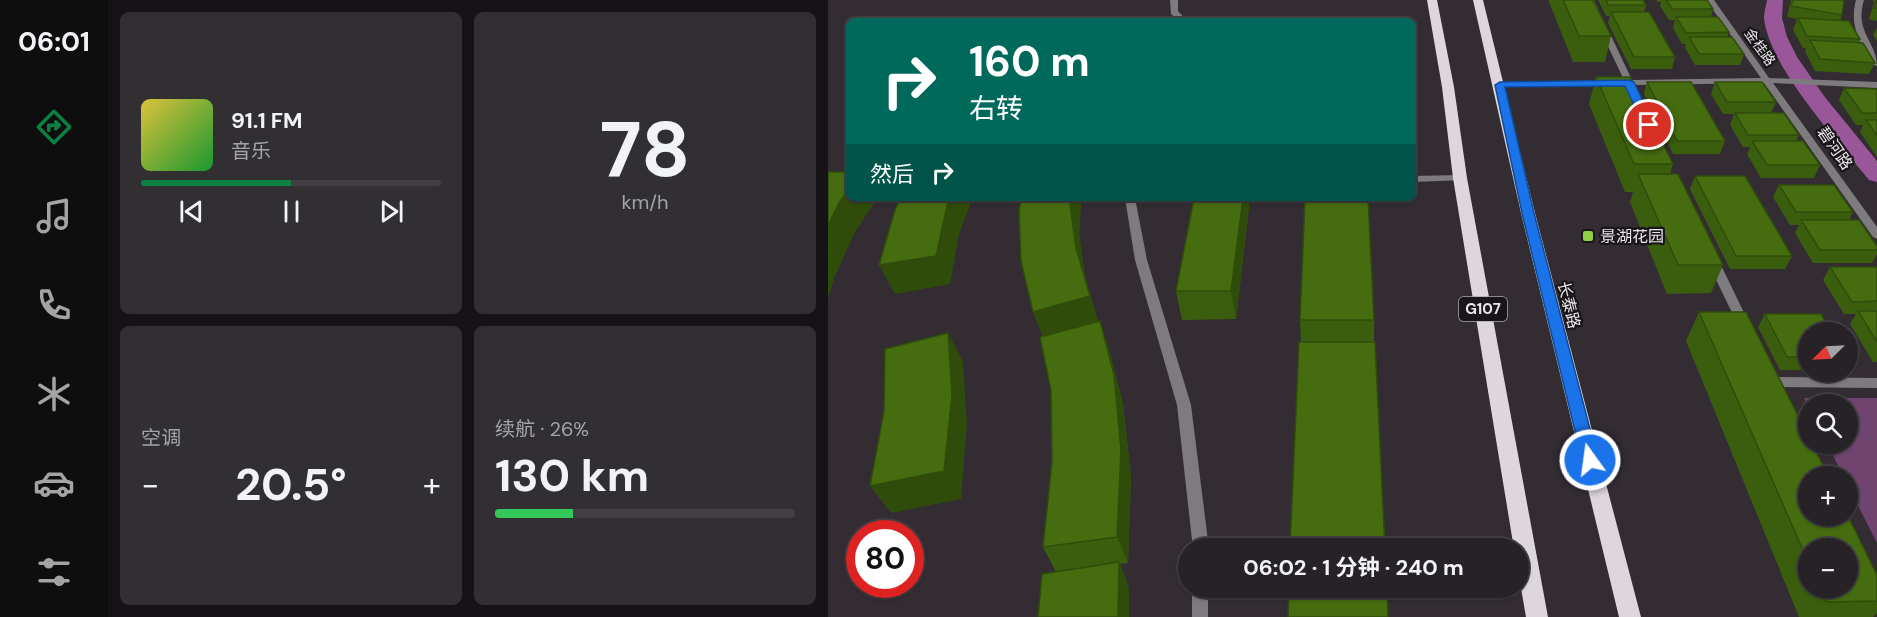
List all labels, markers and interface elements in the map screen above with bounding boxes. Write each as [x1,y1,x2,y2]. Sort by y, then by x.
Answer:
text: 06:01 [18,24,90,59]
street label: 金桂路 [1741,25,1779,69]
text: 160 m [969,34,1090,89]
icon: right [870,42,948,120]
text: 右转 [969,91,1023,126]
text: 78 [600,99,690,200]
pin [1623,99,1674,150]
icon: directions [33,106,75,148]
text: 91.1 FM [231,106,303,135]
icon: arrive [1632,108,1665,141]
street label: 碧河路 [1813,122,1857,174]
text: 音乐 [231,138,271,164]
icon: right [926,156,959,189]
text: 然后 [870,160,914,189]
text: km/h [621,189,669,215]
icon: music [33,195,75,237]
icon: previous [175,195,208,228]
icon: pause [275,195,308,228]
icon: next [375,195,408,228]
place label: 景湖花园 [1600,226,1664,247]
marker: 景湖花园 [1581,229,1595,243]
street label: 长泰路 [1553,279,1585,331]
icon: phone [33,284,75,326]
road number: G107 [1459,297,1507,321]
north arrow [1798,322,1858,382]
map controls [1798,322,1858,598]
icon: climate [33,373,75,415]
button: search [1798,394,1858,454]
text: 续航 · 26% [495,416,589,442]
text: 空调 [141,425,181,451]
position arrow [1558,428,1622,492]
text: 130 km [495,446,649,505]
text: 20.5° [235,455,347,514]
icon: car [33,462,75,504]
text: − [141,463,159,506]
text: + [423,463,441,506]
button: + [1798,466,1858,526]
speed limit sign: 80 [846,520,924,598]
button: − [1798,538,1858,598]
icon: filters [33,551,75,593]
text: 06:02 · 1 分钟 · 240 m [1243,553,1464,582]

